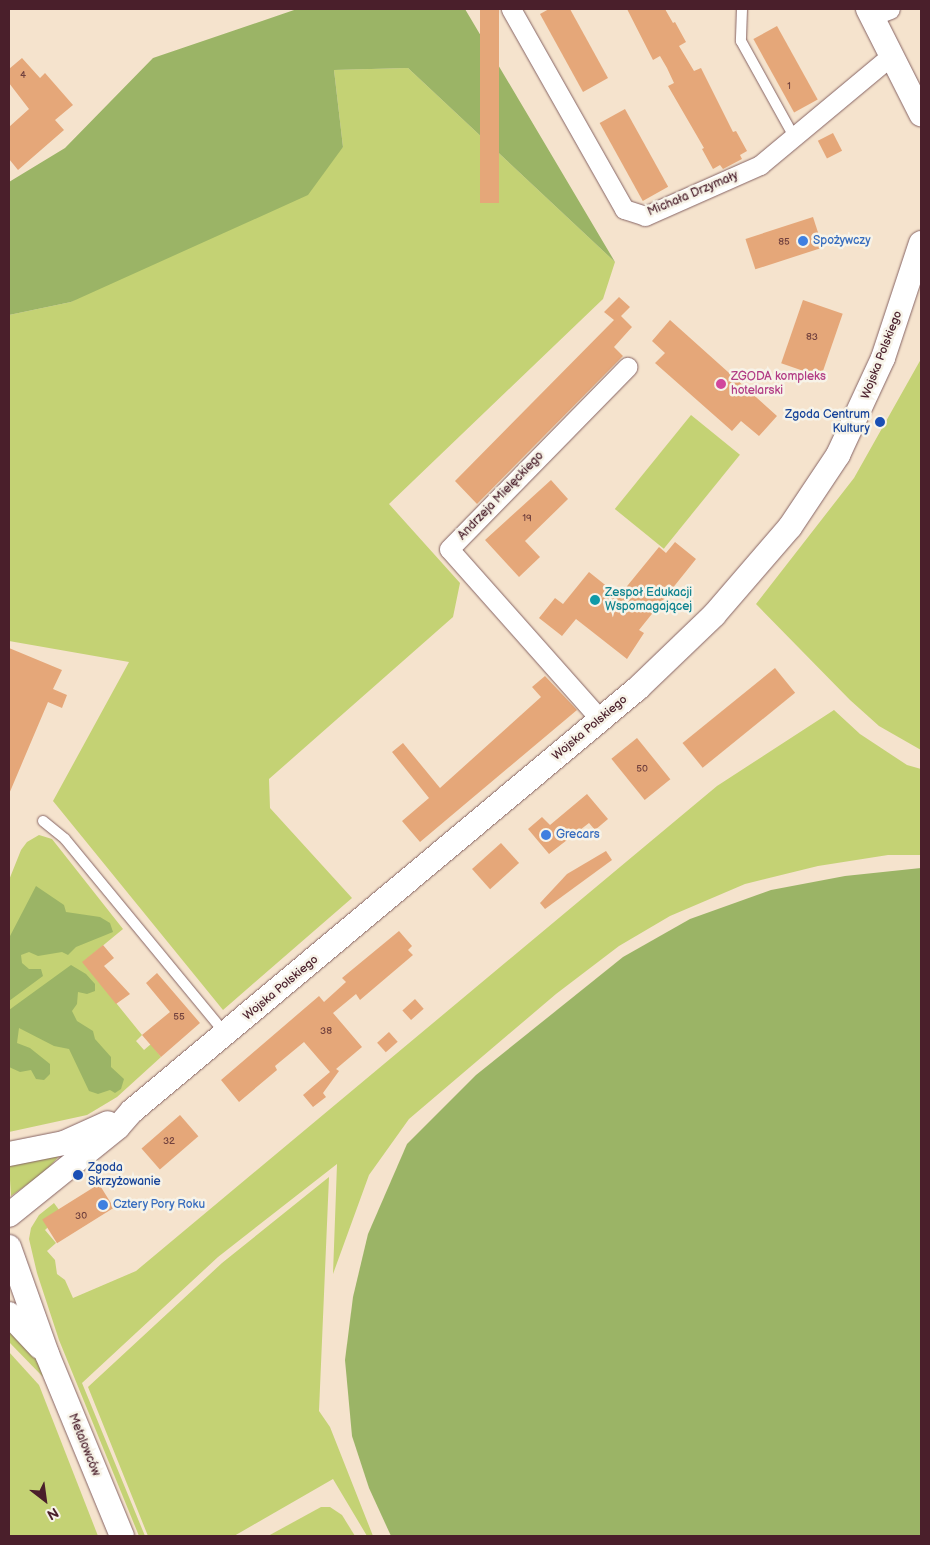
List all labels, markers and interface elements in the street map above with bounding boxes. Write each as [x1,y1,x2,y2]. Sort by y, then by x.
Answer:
house number: 4 [20,70,26,82]
house number: 1 [787,81,791,93]
street label: Michała Drzymały [646,168,740,220]
place label: Spożywczy [813,234,871,248]
marker: Spożywczy [797,235,809,247]
house number: 85 [778,237,790,249]
street label: Wojska Polskiego [859,309,905,401]
house number: 83 [806,332,818,344]
place label: ZGODA kompleks hotelarski [731,370,826,398]
marker: ZGODA kompleks hotelarski [715,378,727,390]
place label: Zgoda Centrum Kultury [785,408,870,436]
marker: Zgoda Centrum Kultury [874,416,886,428]
street label: Andrzeja Mielęckiego [455,449,547,543]
house number: 19 [522,513,532,525]
place label: Zespoł Edukacji Wspomagającej [605,586,692,614]
marker: Zespoł Edukacji Wspomagającej [589,594,601,606]
street label: Wojska Polskiego [550,692,630,764]
house number: 50 [636,764,648,776]
place label: Grecars [556,828,600,842]
marker: Grecars [540,829,552,841]
street label: Wojska Polskiego [241,952,321,1024]
house number: 55 [173,1012,185,1024]
house number: 38 [320,1026,332,1038]
house number: 32 [163,1136,175,1148]
place label: Zgoda Skrzyżowanie [88,1161,161,1189]
marker: Zgoda Skrzyżowanie [72,1169,84,1181]
place label: Cztery Pory Roku [113,1198,207,1212]
marker: Cztery Pory Roku [97,1199,109,1211]
house number: 30 [75,1211,87,1223]
street label: Metalowców [65,1412,103,1478]
north arrow [20,1475,70,1525]
text: N [44,1503,62,1523]

